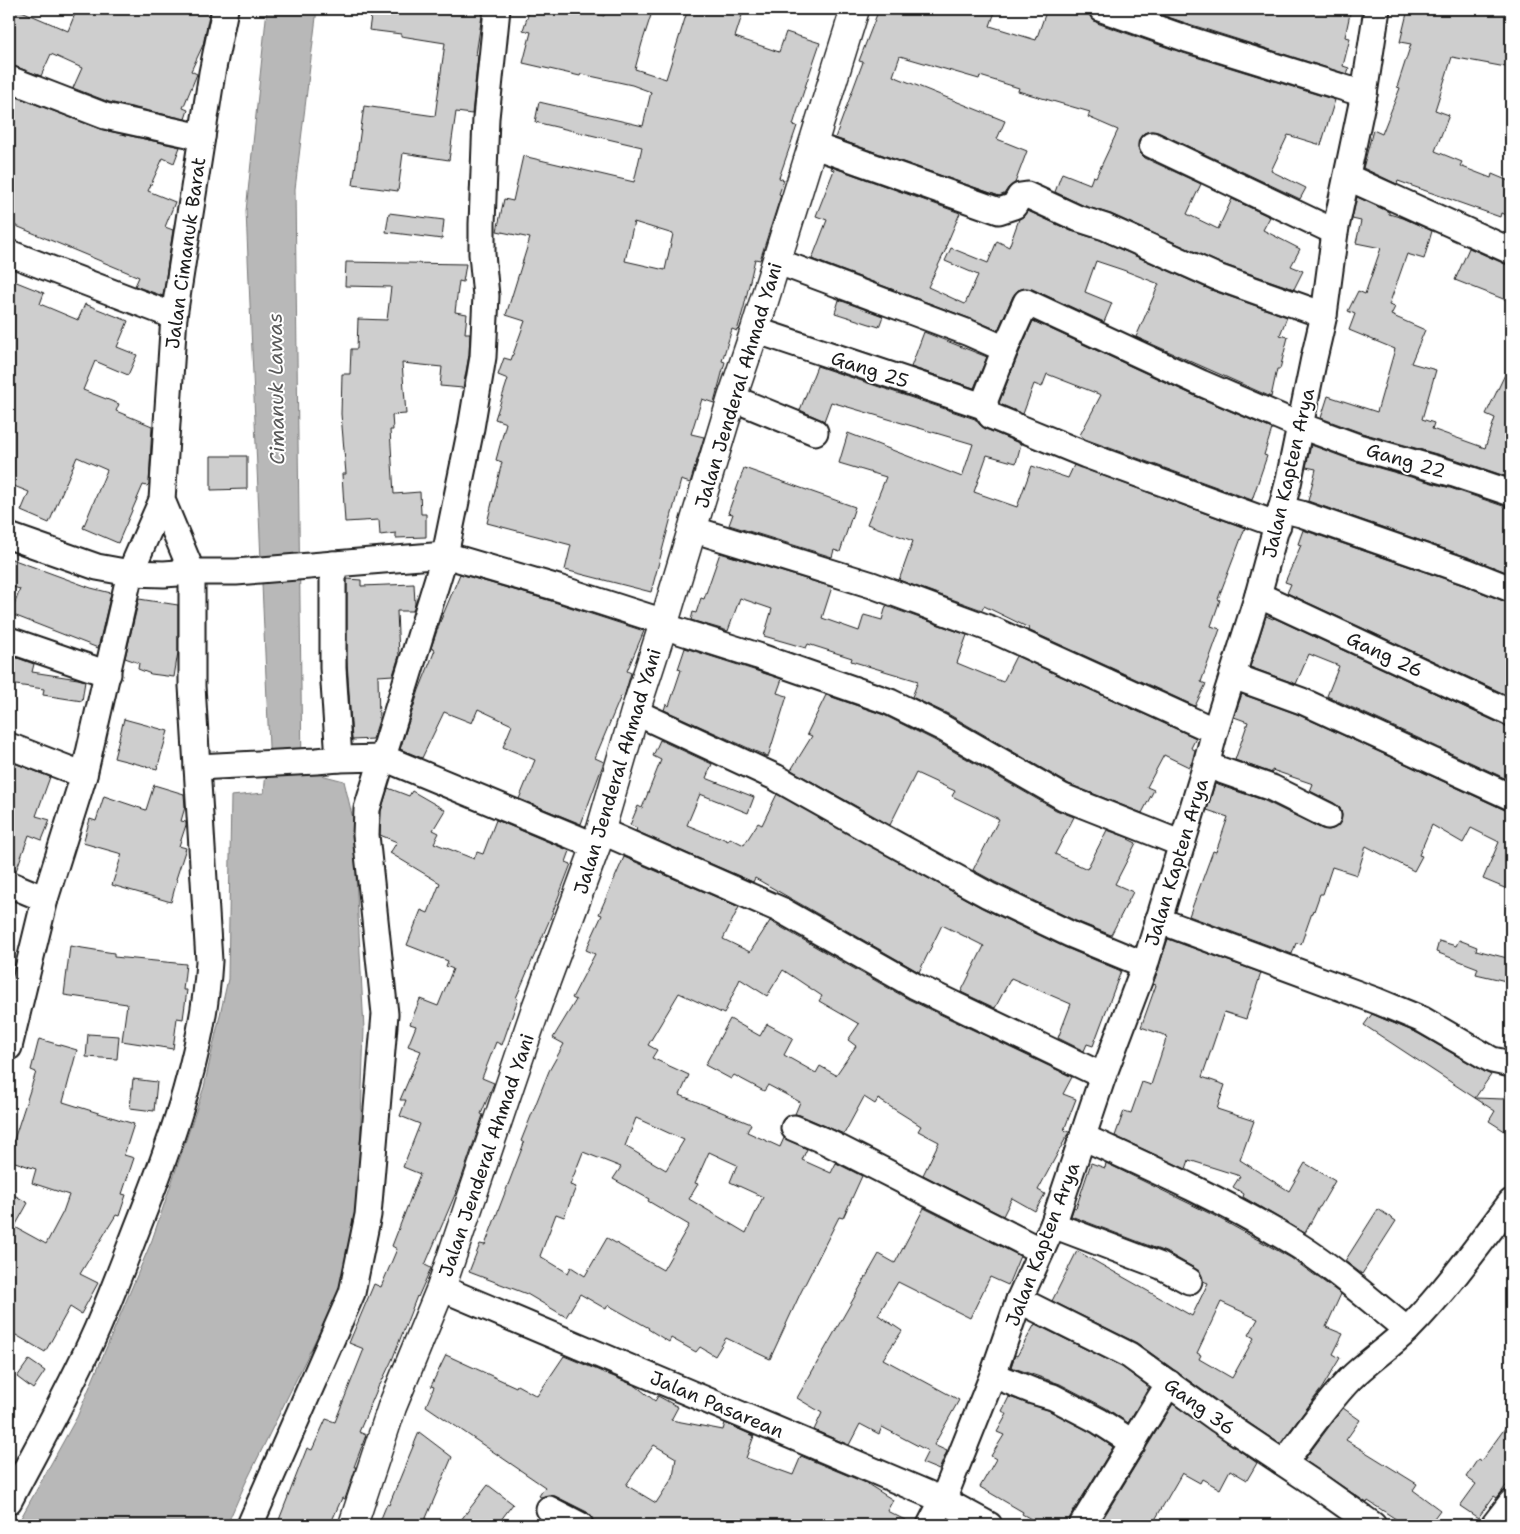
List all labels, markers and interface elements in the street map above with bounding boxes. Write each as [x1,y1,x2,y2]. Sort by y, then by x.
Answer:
street label: Jalan Cimanuk Barat [160,156,211,350]
street label: Jalan Jenderal Ahmad Yani [689,259,788,511]
water label: Cimanuk Lawas [262,313,290,465]
street label: Gang 25 [828,345,912,394]
street label: Jalan Kapten Arya [1257,385,1320,561]
street label: Gang 22 [1363,437,1448,484]
street label: Gang 26 [1343,626,1427,683]
street label: Jalan Jenderal Ahmad Yani [568,645,667,897]
street label: Jalan Kapten Arya [1139,775,1214,949]
street label: Jalan Jenderal Ahmad Yani [433,1030,540,1280]
street label: Jalan Kapten Arya [1000,1158,1085,1330]
street label: Jalan Pasarean [646,1365,788,1444]
street label: Gang 36 [1159,1372,1240,1441]

